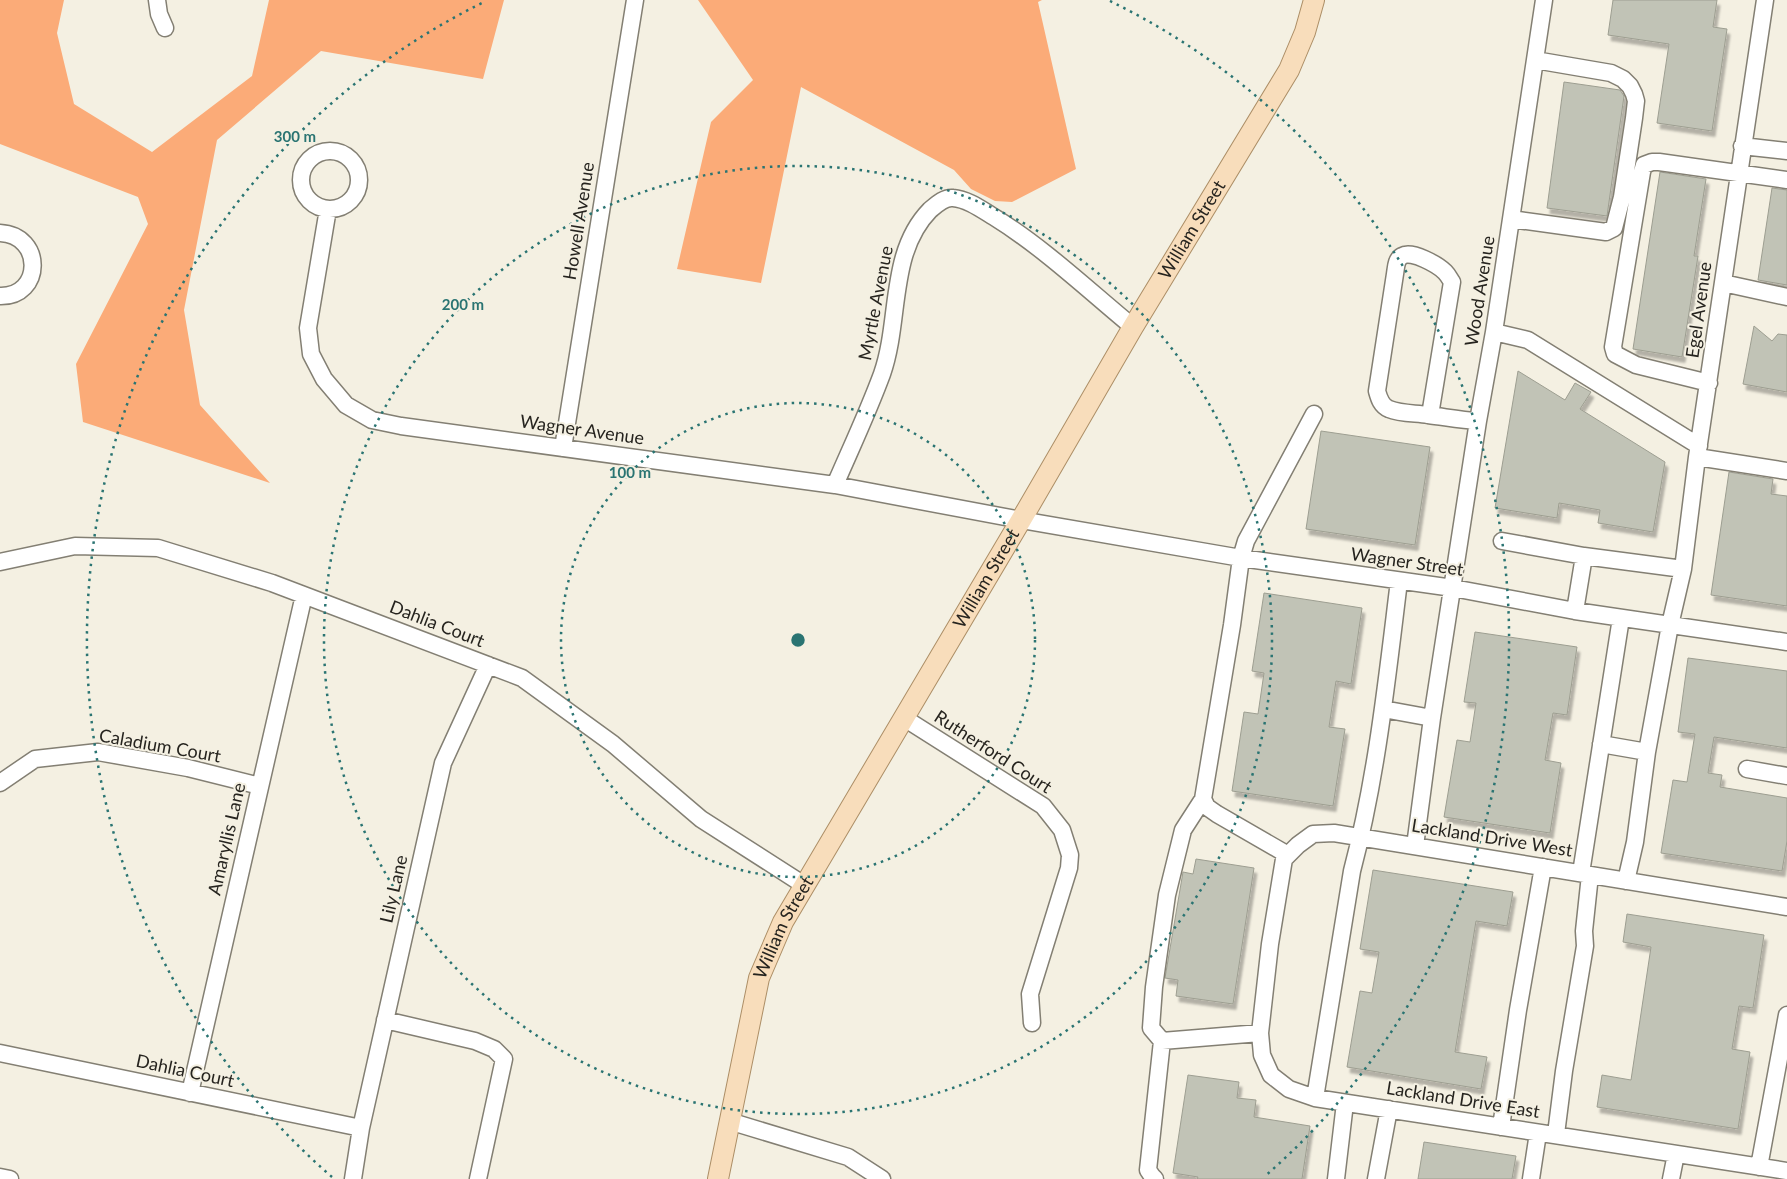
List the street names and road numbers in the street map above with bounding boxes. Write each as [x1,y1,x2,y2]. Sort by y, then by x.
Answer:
street label: Howell Avenue [558,160,598,281]
street label: William Street [1153,176,1230,283]
street label: Wood Avenue [1459,234,1499,348]
street label: Myrtle Avenue [853,244,897,362]
street label: Egel Avenue [1680,260,1716,359]
street label: Wagner Avenue [519,409,646,449]
street label: William Street [947,524,1024,632]
street label: Wagner Street [1349,542,1465,580]
street label: Dahlia Court [387,595,488,651]
street label: Rutherford Court [931,705,1057,798]
street label: Caladium Court [98,723,223,767]
street label: Amaryllis Lane [202,780,250,897]
street label: Lackland Drive West [1410,813,1575,861]
street label: Lily Lane [375,853,412,925]
street label: William Street [748,872,818,982]
street label: Dahlia Court [134,1049,237,1091]
street label: Lackland Drive East [1385,1076,1542,1122]

